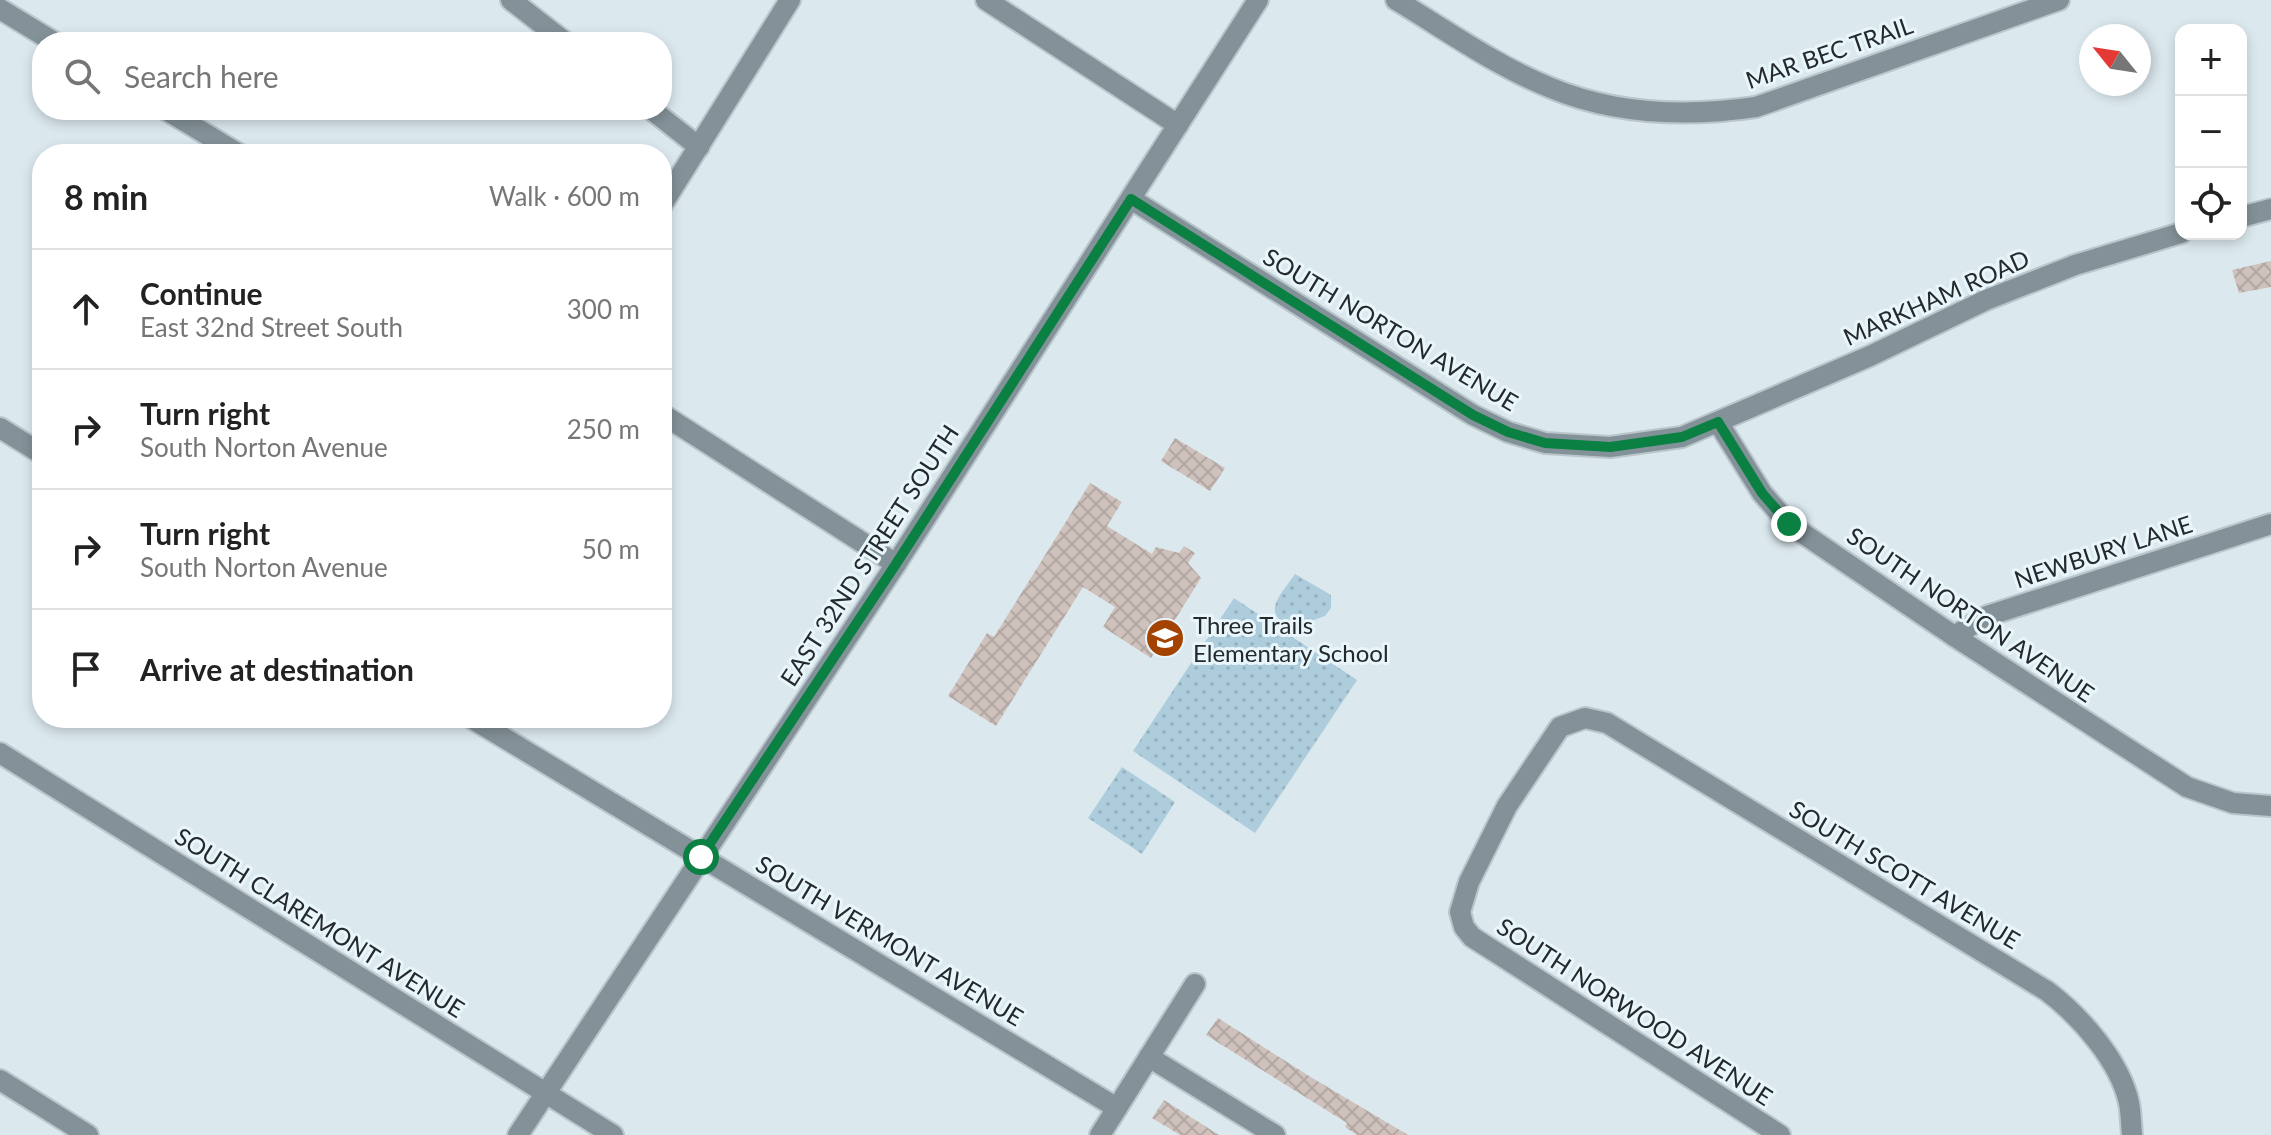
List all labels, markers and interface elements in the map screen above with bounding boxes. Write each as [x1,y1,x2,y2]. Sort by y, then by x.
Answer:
street label: MAR BEC TRAIL [1742,10,1916,94]
north arrow [2079,24,2151,96]
map controls [2175,24,2247,240]
button: + [2175,24,2247,96]
search box [32,32,672,120]
icon: search [60,54,104,98]
text: Search here [124,58,279,94]
button: − [2175,96,2247,168]
button: locate [2175,168,2247,240]
text: 8 min [64,176,148,217]
text: Walk · 600 m [489,180,640,212]
street label: SOUTH NORTON AVENUE [1259,241,1523,417]
street label: MARKHAM ROAD [1838,243,2034,351]
text: Continue [140,275,263,311]
icon: ahead [64,287,108,331]
text: 300 m [567,293,640,325]
text: East 32nd Street South [140,311,403,343]
text: Turn right [140,395,270,431]
icon: right [64,407,108,451]
text: 250 m [567,413,640,445]
street label: EAST 32ND STREET SOUTH [774,419,964,691]
text: South Norton Avenue [140,431,388,463]
route end [1771,506,1807,542]
street label: NEWBURY LANE [2010,509,2196,593]
text: Turn right [140,515,270,551]
street label: SOUTH NORTON AVENUE [1842,520,2100,708]
icon: right [64,527,108,571]
text: 50 m [582,533,640,565]
text: South Norton Avenue [140,551,388,583]
place label: Three Trails Elementary School [1193,610,1389,667]
school or university icon: Three Trails Elementary School [1144,617,1186,659]
icon: arrive [64,647,108,691]
text: Arrive at destination [140,651,414,687]
street label: SOUTH SCOTT AVENUE [1785,794,2025,954]
street label: SOUTH CLAREMONT AVENUE [170,821,470,1023]
route start [683,839,719,875]
street label: SOUTH VERMONT AVENUE [751,849,1029,1031]
street label: SOUTH NORWOOD AVENUE [1492,911,1778,1111]

